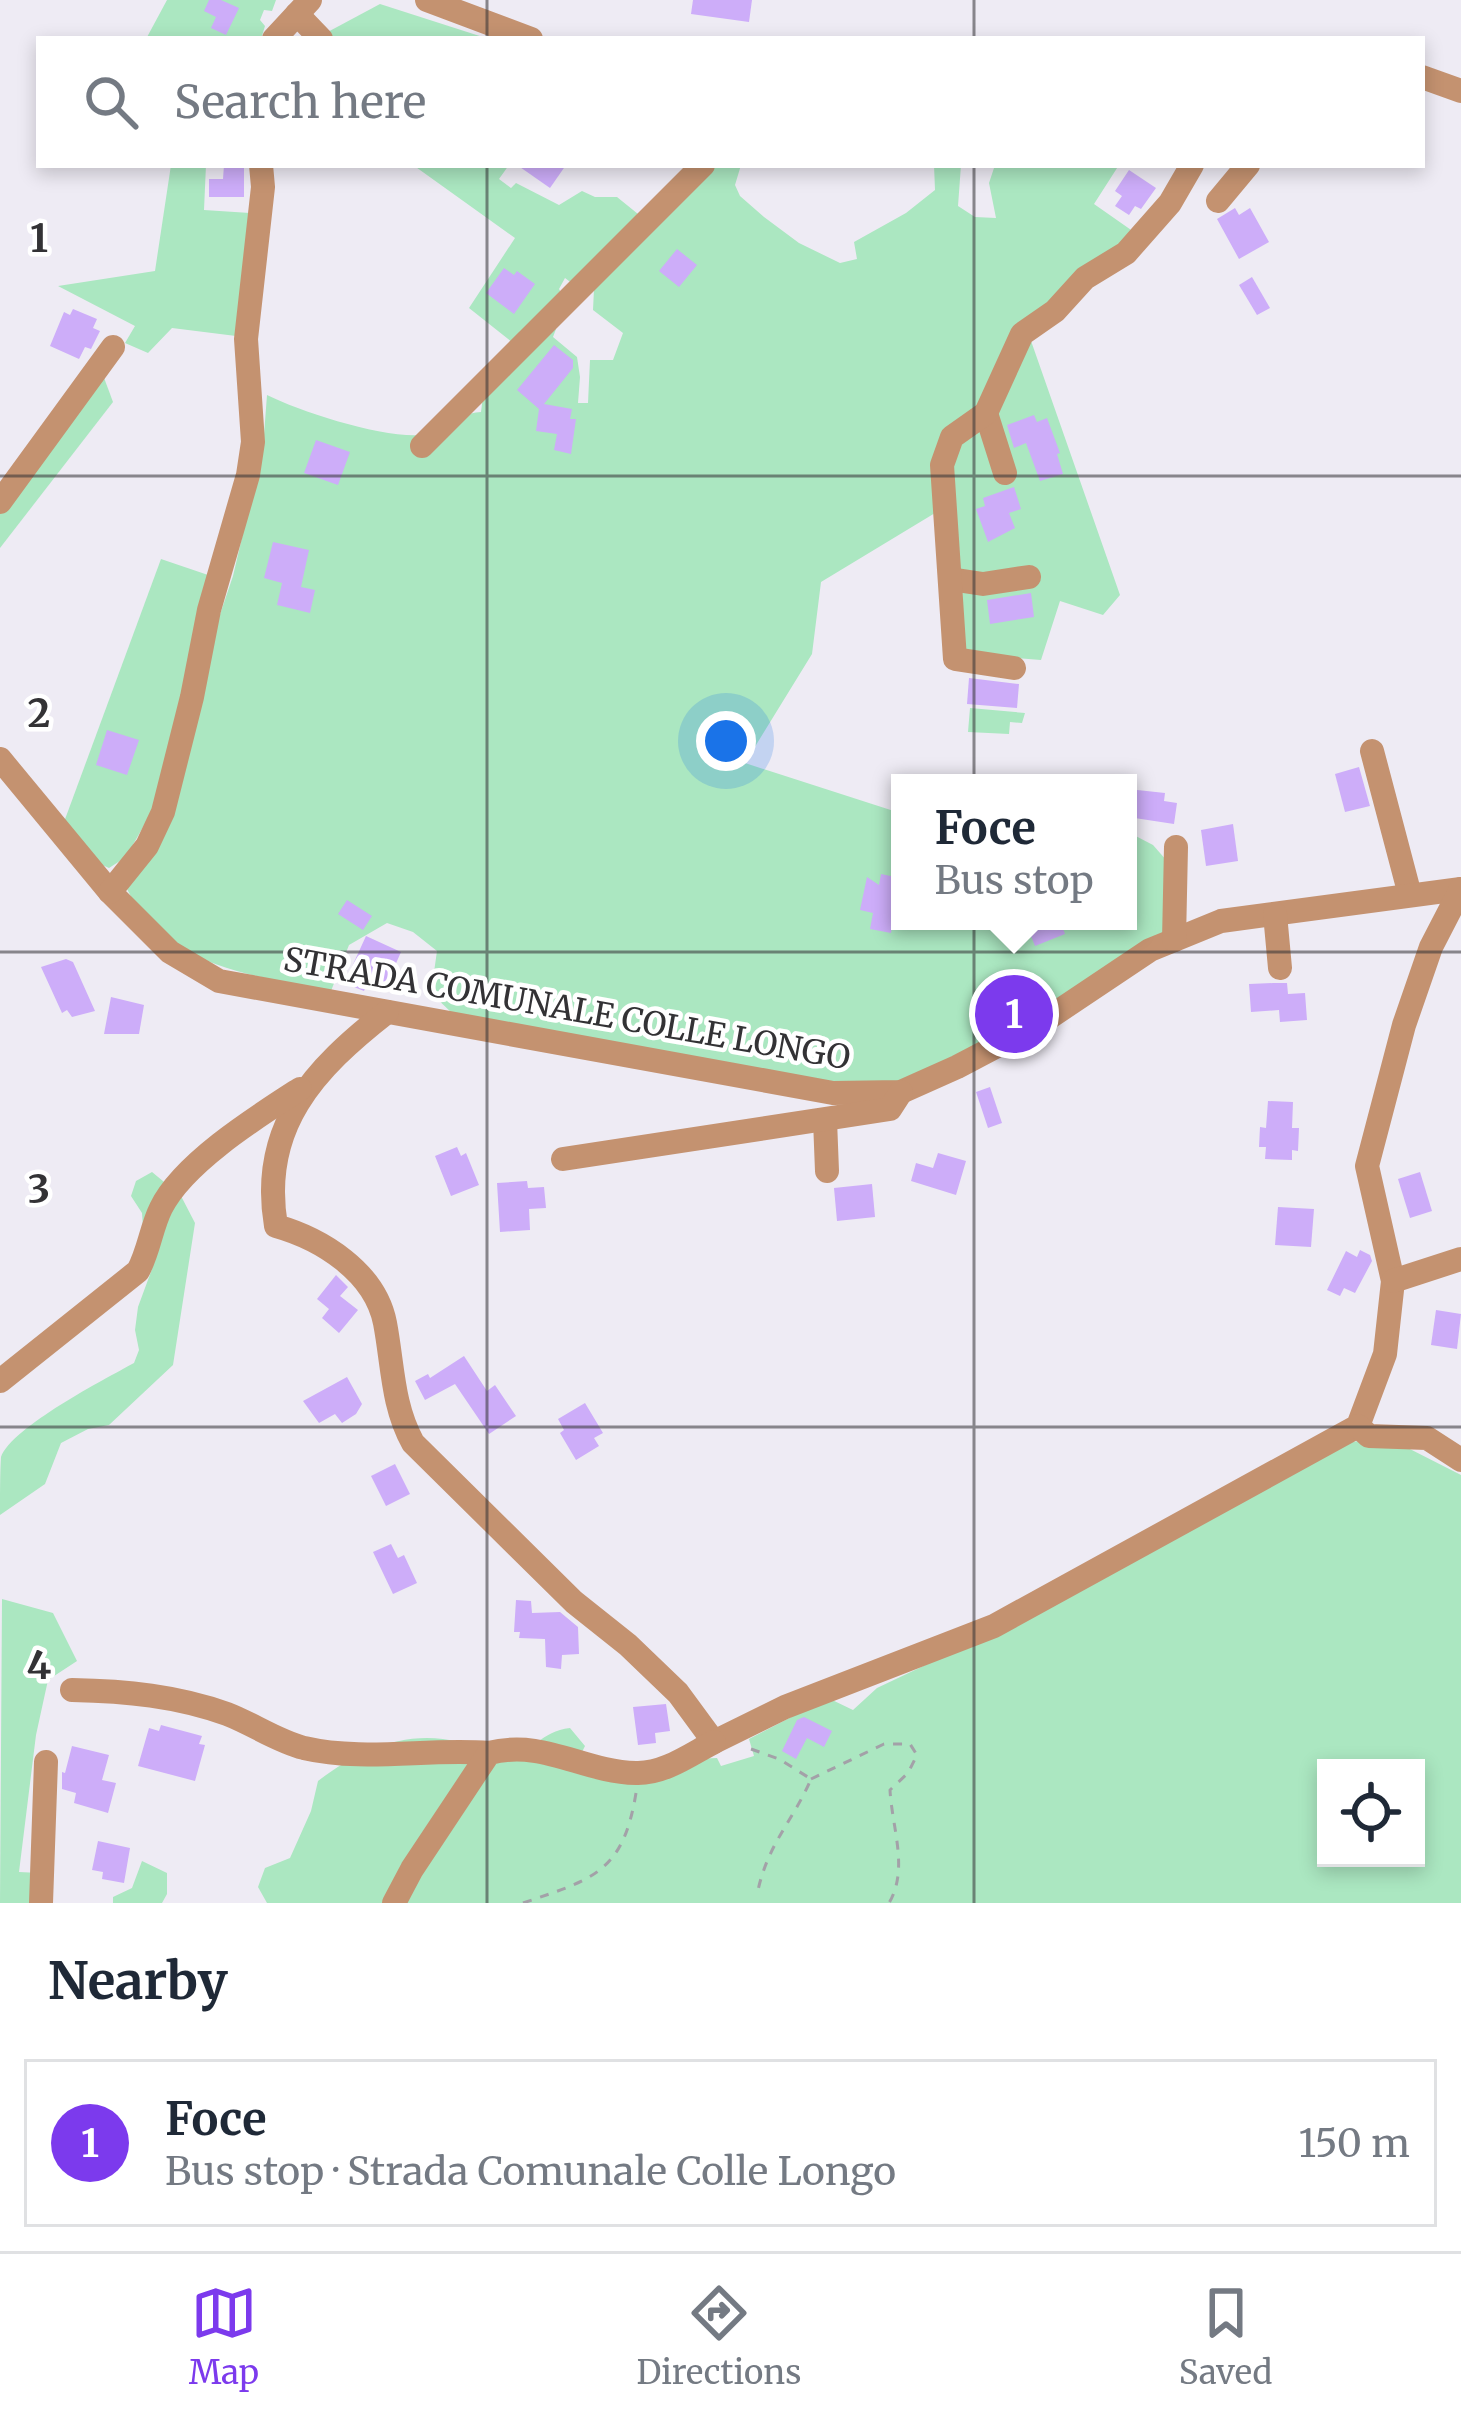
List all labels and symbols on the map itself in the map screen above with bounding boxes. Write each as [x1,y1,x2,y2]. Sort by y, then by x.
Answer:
text: 1 [30,214,48,263]
text: 2 [28,689,50,738]
your location [696,711,756,771]
street label: STRADA COMUNALE COLLE LONGO [280,938,853,1079]
pin: 1 [975,969,1053,1059]
text: 3 [28,1165,50,1214]
text: 4 [27,1641,52,1690]

